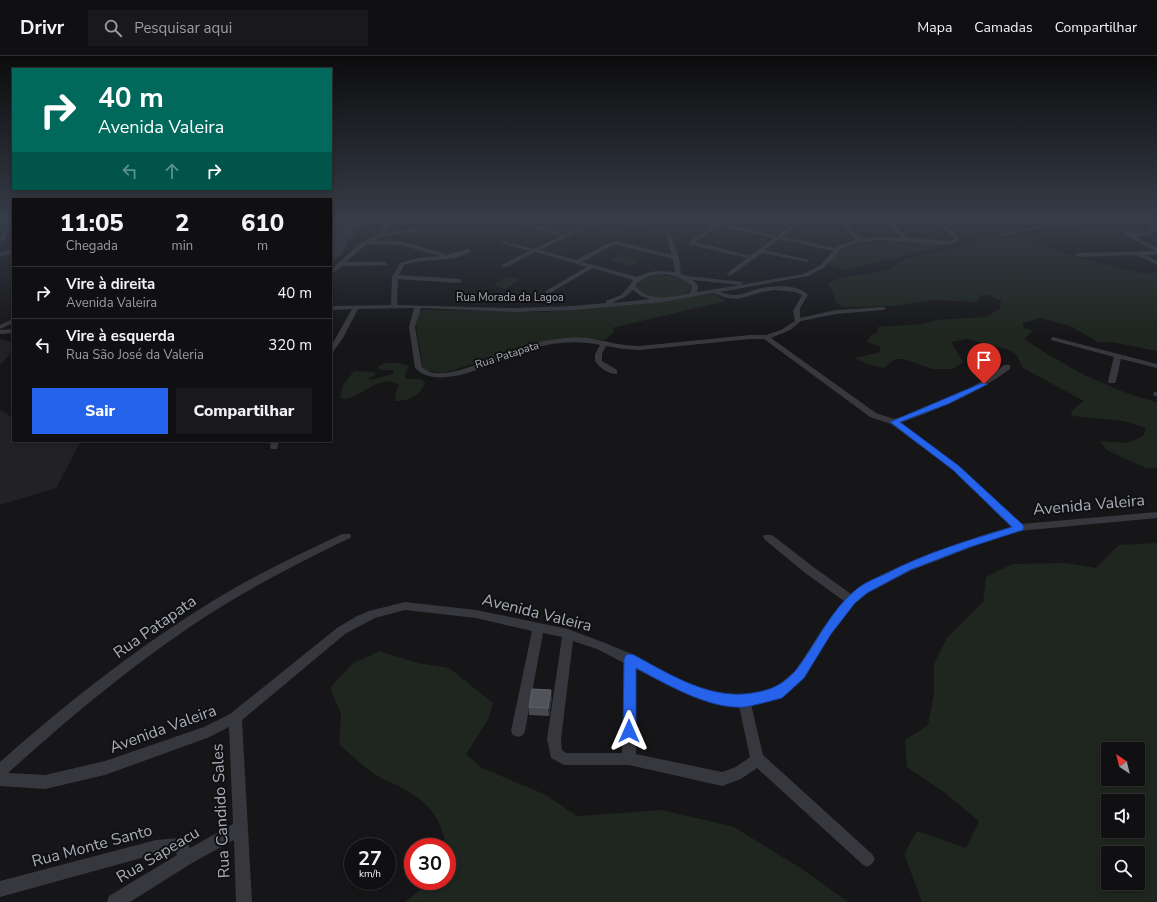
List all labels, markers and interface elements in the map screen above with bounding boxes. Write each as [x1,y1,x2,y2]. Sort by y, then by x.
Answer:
search box [88,10,368,46]
text: Drivr [20,15,64,41]
icon: search [102,17,124,39]
text: Pesquisar aqui [134,18,232,38]
text: Mapa [917,18,952,37]
text: Camadas [974,18,1033,37]
text: Compartilhar [1055,18,1137,37]
text: 40 m [98,79,164,117]
icon: right [32,84,84,136]
text: Avenida Valeira [98,115,224,139]
icon: left [119,160,141,182]
icon: ahead [161,160,183,182]
icon: right [203,160,225,182]
text: 11:05 [60,207,124,239]
text: 2 [175,207,190,239]
text: 610 [241,207,284,239]
text: Chegada [66,237,118,255]
text: min [172,237,193,255]
text: m [257,237,268,255]
text: Vire à direita [66,274,155,294]
icon: right [32,282,54,304]
text: 40 m [277,283,312,303]
street label: Rua Morada da Lagoa [456,290,564,305]
text: Avenida Valeira [66,294,157,312]
text: Vire à esquerda [66,326,175,346]
icon: left [32,334,54,356]
text: 320 m [268,335,312,355]
street label: Rua Patapata [473,338,541,372]
pin [967,343,1001,384]
text: Rua São José da Valeria [66,346,204,364]
icon: arrive [973,349,995,371]
button: Sair [32,388,168,434]
button: Compartilhar [176,388,312,434]
street label: Avenida Valeira [1032,489,1146,521]
street label: Avenida Valeira [480,589,594,637]
street label: Rua Patapata [109,590,201,664]
street label: Avenida Valeira [107,699,219,759]
position arrow [608,710,650,752]
north arrow [1101,742,1145,786]
map controls [1101,742,1145,890]
street label: Rua Candido Sales [206,743,236,879]
button: sound [1101,794,1145,838]
street label: Rua Monte Santo [29,819,155,873]
street label: Rua Sapeacu [112,822,204,888]
speed limit sign: 30 [404,838,456,890]
text: 27 [358,845,382,872]
button: search [1101,846,1145,890]
text: km/h [359,867,381,881]

